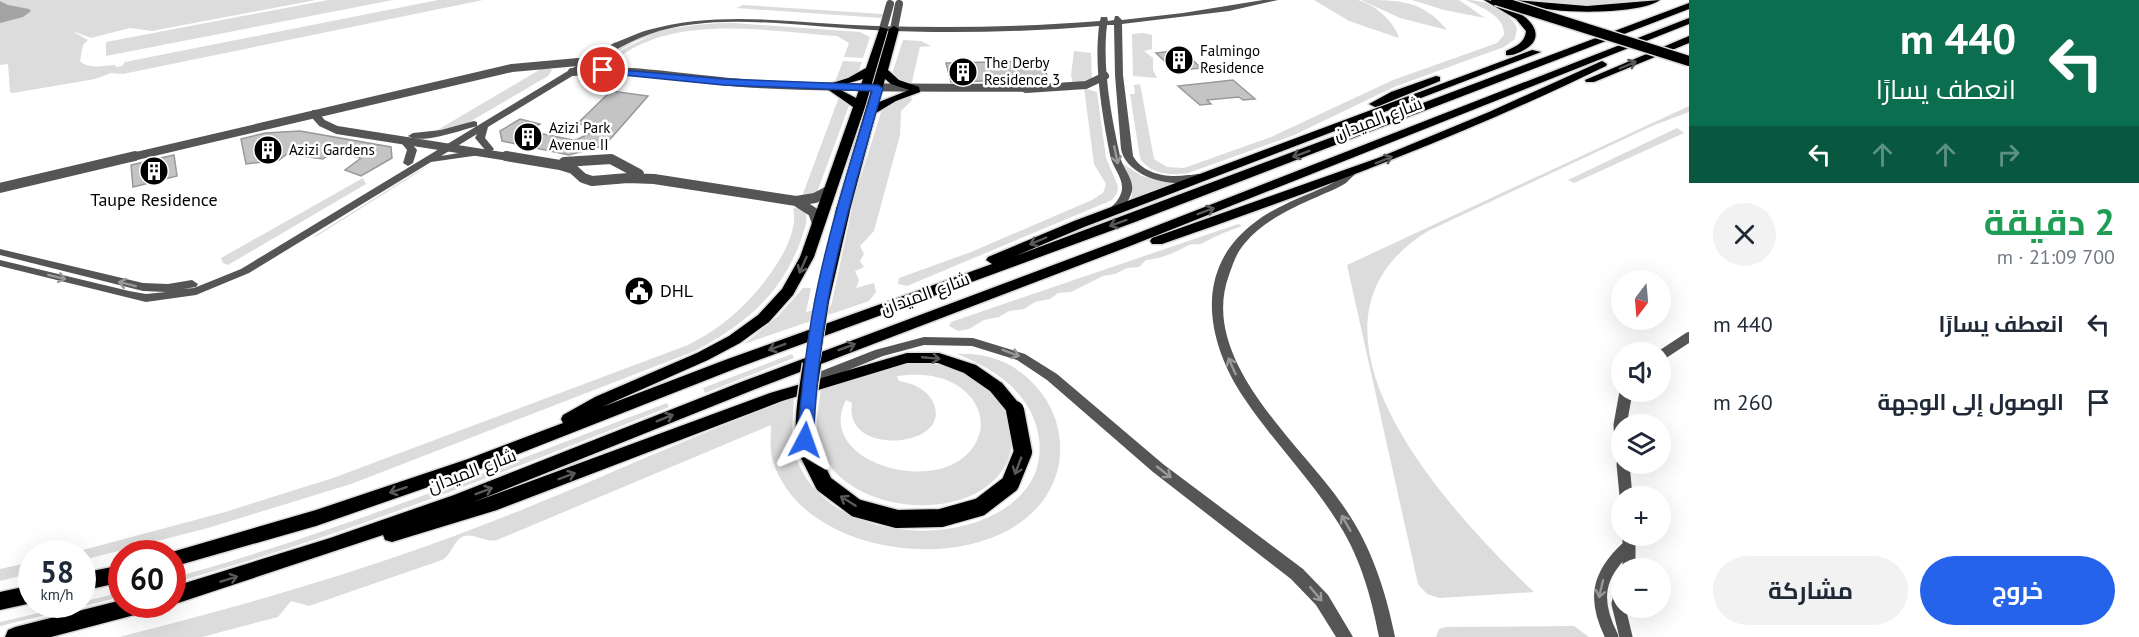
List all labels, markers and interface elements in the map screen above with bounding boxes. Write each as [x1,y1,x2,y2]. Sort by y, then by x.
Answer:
text: 440 m [1900,11,2016,66]
icon: left [2037,24,2115,102]
place label: Falmingo Residence [1200,41,1264,77]
pin [577,44,628,95]
building icon: Falmingo Residence [1163,44,1195,76]
icon: arrive [586,53,619,86]
place label: The Derby Residence 3 [984,53,1060,89]
building icon: The Derby Residence 3 [947,56,979,88]
one-way arrow [1618,59,1636,70]
text: انعطف يسارًا [1876,72,2016,106]
street label: شارع الميدان [1330,91,1426,147]
place label: Azizi Park Avenue II [549,118,611,154]
building icon: Azizi Park Avenue II [512,121,544,153]
building icon: Azizi Gardens [252,134,284,166]
icon: left [1803,138,1836,171]
icon: ahead [1866,138,1899,171]
icon: ahead [1929,138,1962,171]
icon: right [1992,138,2025,171]
place label: Azizi Gardens [289,140,375,159]
one-way arrow [1111,145,1122,165]
one-way arrow [1292,150,1311,161]
one-way arrow [1374,154,1393,165]
building icon: Taupe Residence [138,155,170,187]
place label: Taupe Residence [90,188,218,211]
text: 2 دقيقة [1984,198,2115,245]
button: close [1713,203,1776,266]
one-way arrow [1196,205,1214,216]
one-way arrow [1110,219,1128,230]
one-way arrow [1029,235,1047,247]
text: 700 m · 21:09 [1997,244,2115,270]
one-way arrow [797,256,809,274]
street label: شارع الميدان [877,267,973,321]
north arrow [1611,270,1671,330]
map controls [1611,270,1671,618]
one-way arrow [47,272,66,283]
public building icon: DHL [623,275,655,307]
one-way arrow [118,277,137,289]
place label: DHL [660,279,693,302]
icon: left [2082,308,2115,341]
text: 440 m [1713,310,1773,338]
text: انعطف يسارًا [1938,310,2064,338]
one-way arrow [837,341,855,352]
one-way arrow [768,342,787,353]
button: sound [1611,342,1671,402]
one-way arrow [1001,348,1019,359]
one-way arrow [920,353,940,364]
one-way arrow [1226,358,1237,376]
icon: arrive [2082,386,2115,419]
text: 260 m [1713,388,1773,416]
text: الوصول إلى الوجهة [1878,388,2064,416]
position arrow [773,408,837,472]
one-way arrow [655,412,674,423]
button: layers [1611,414,1671,474]
street label: شارع الميدان [424,443,520,499]
one-way arrow [1012,457,1023,475]
one-way arrow [1156,466,1172,479]
one-way arrow [557,470,576,481]
one-way arrow [474,485,493,496]
one-way arrow [389,486,408,497]
button: + [1611,486,1671,546]
one-way arrow [840,495,857,507]
one-way arrow [1340,515,1352,532]
speed limit sign: 60 [108,540,186,618]
text: 58 [40,552,74,591]
button: مشاركة [1713,556,1908,625]
button: خروج [1920,556,2115,625]
button: − [1611,558,1671,618]
one-way arrow [219,573,238,584]
one-way arrow [1595,579,1607,598]
text: km/h [41,585,73,604]
one-way arrow [1309,586,1323,601]

